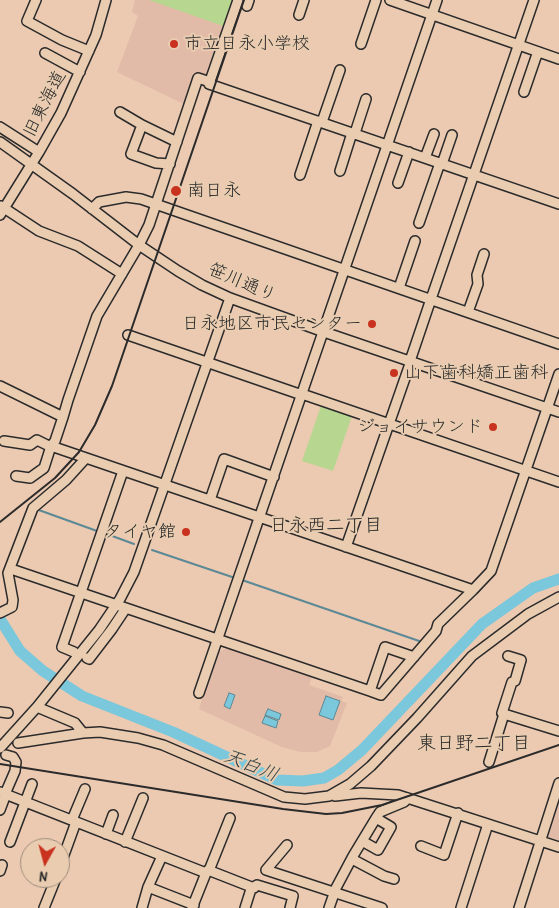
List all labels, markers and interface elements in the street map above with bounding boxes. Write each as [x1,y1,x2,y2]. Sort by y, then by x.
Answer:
place label: 市立日永小学校 [184,33,310,55]
marker: 市立日永小学校 [168,38,180,50]
street label: 旧東海道 [19,67,71,141]
place label: 南日永 [187,180,241,202]
marker: 南日永 [169,184,183,198]
street label: 笹川通り [205,259,279,307]
place label: 日永地区市民センター [182,313,362,335]
marker: 日永地区市民センター [366,318,378,330]
place label: 山下歯科矯正歯科 [404,362,548,384]
marker: 山下歯科矯正歯科 [388,367,400,379]
place label: ジョイサウンド [357,416,483,438]
marker: ジョイサウンド [487,421,499,433]
district label: 日永西二丁目 [269,515,383,537]
place label: タイヤ館 [104,521,176,543]
marker: タイヤ館 [180,526,192,538]
district label: 東日野二丁目 [417,733,531,755]
water label: 天白川 [220,745,282,787]
north arrow [20,838,70,888]
text: N [38,868,48,887]

